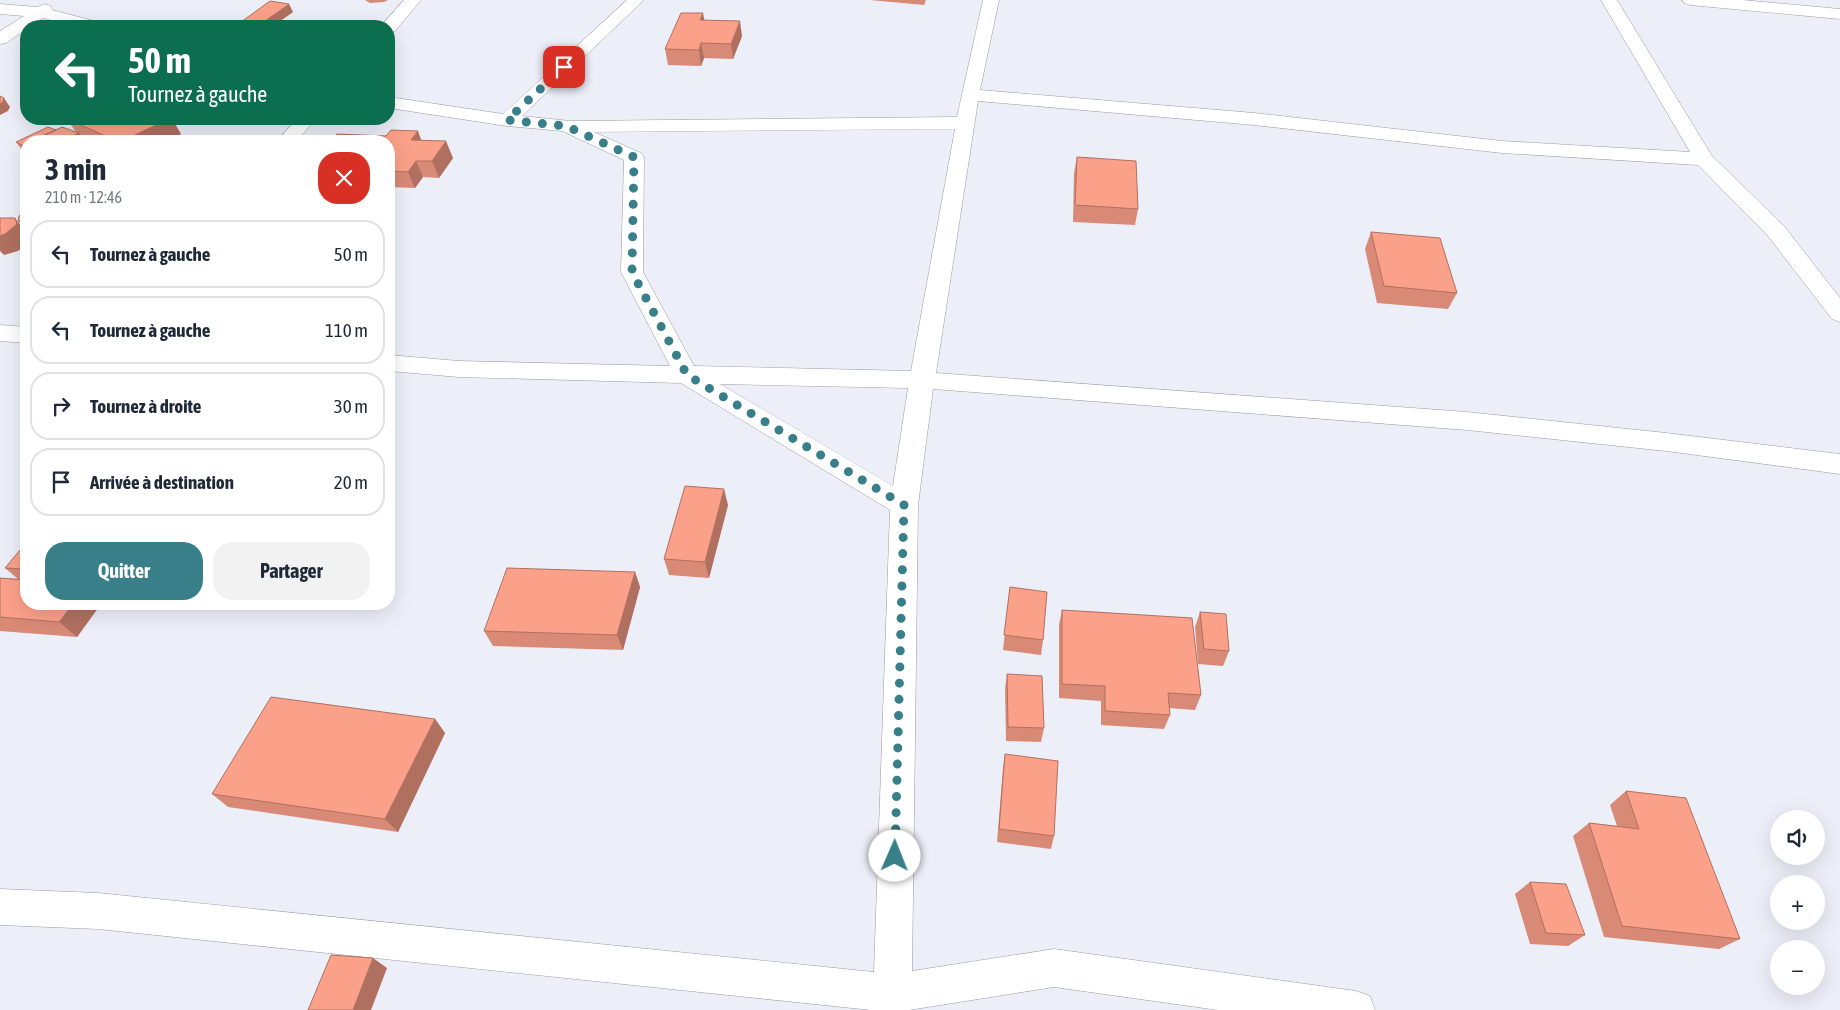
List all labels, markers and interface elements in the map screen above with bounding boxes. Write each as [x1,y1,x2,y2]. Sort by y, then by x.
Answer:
icon: left [45,40,110,105]
text: 50 m [128,40,191,80]
pin [543,46,585,88]
icon: arrive [550,53,578,81]
text: Tournez à gauche [128,81,267,107]
text: 3 min [45,152,106,186]
button: close [318,152,370,204]
text: 210 m · 12:46 [45,188,122,206]
icon: left [47,240,75,268]
text: Tournez à gauche [90,243,210,265]
text: 50 m [334,243,368,265]
icon: left [47,316,75,344]
text: Tournez à gauche [90,319,210,341]
text: 110 m [325,319,368,341]
icon: right [47,392,75,420]
text: Tournez à droite [90,395,201,417]
text: 30 m [334,395,368,417]
icon: arrive [47,468,75,496]
text: Arrivée à destination [90,471,234,493]
text: 20 m [334,471,368,493]
button: Quitter [45,542,203,600]
button: Partager [213,542,370,600]
map controls [1770,810,1825,995]
button: sound [1770,810,1825,865]
position arrow [868,829,920,881]
button: + [1770,875,1825,930]
button: − [1770,940,1825,995]

